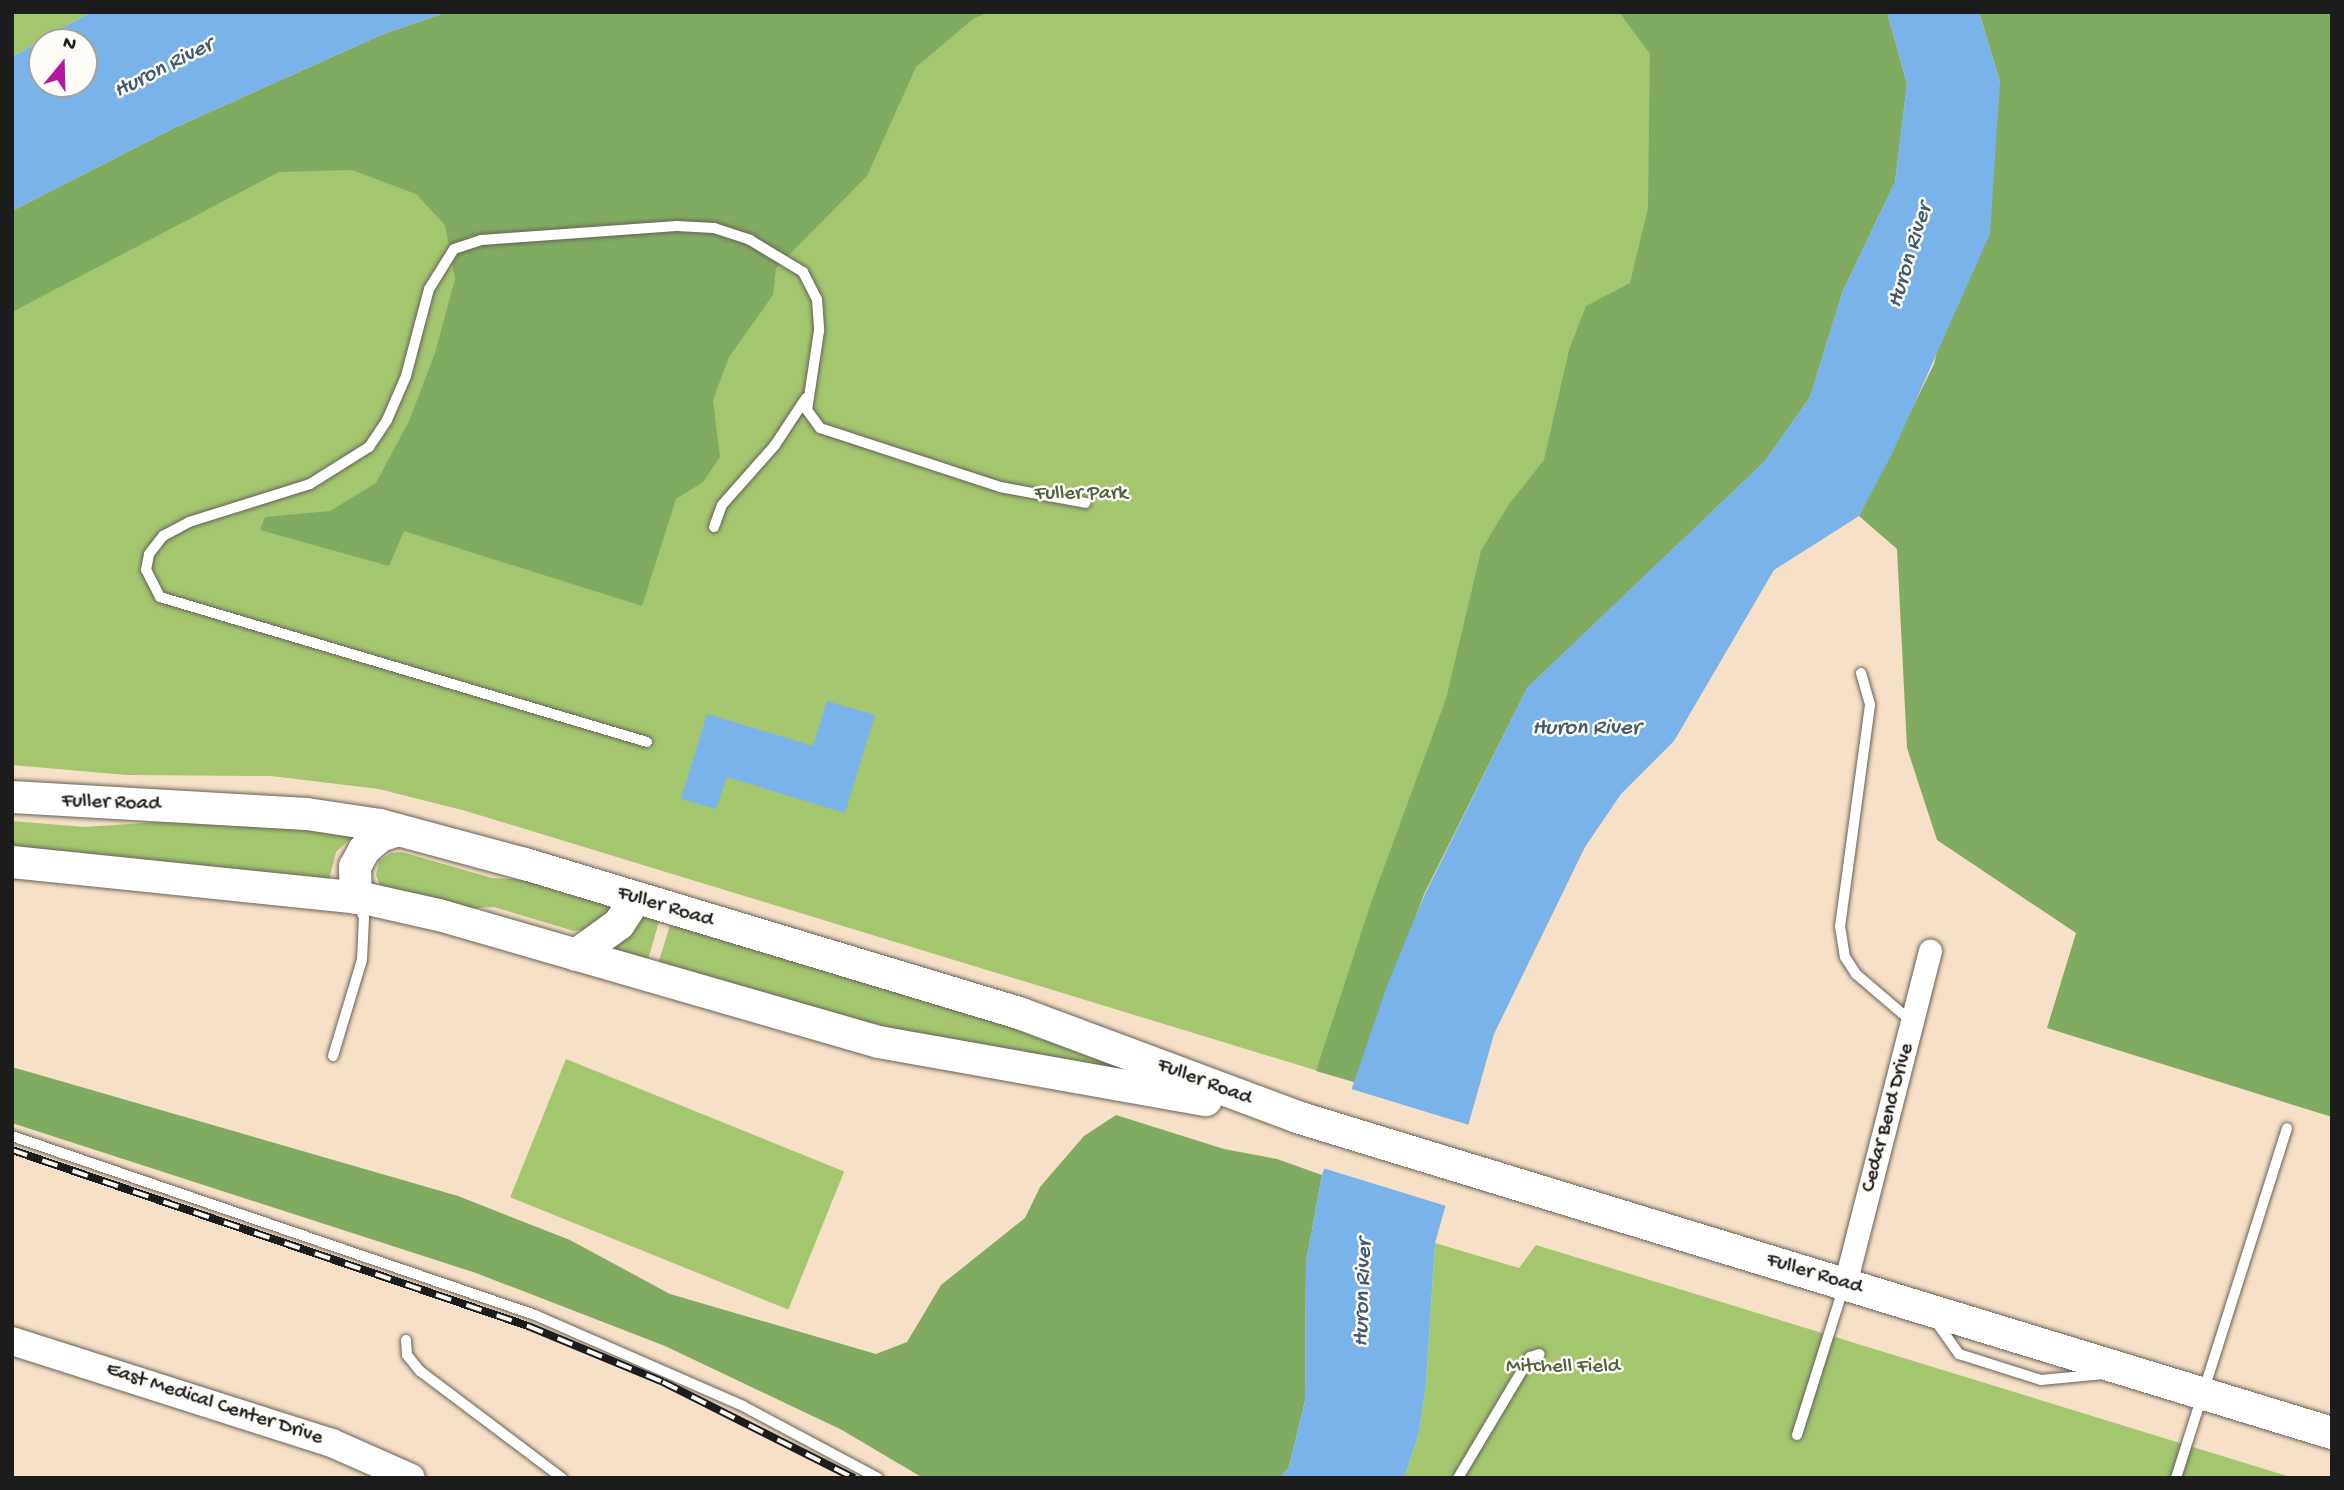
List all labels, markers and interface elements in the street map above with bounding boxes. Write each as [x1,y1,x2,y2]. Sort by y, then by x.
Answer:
north arrow [28,28,98,98]
text: N [60,32,79,57]
water label: Huron River [110,32,218,106]
water label: Huron River [1882,201,1940,311]
park label: Fuller Park [1034,482,1128,508]
water label: Huron River [1532,715,1640,743]
street label: Fuller Road [61,790,161,818]
street label: Fuller Road [614,881,716,935]
street label: Cedar Bend Drive [1857,1041,1921,1195]
street label: Fuller Road [1153,1054,1255,1112]
water label: Huron River [1348,1239,1380,1347]
street label: Fuller Road [1763,1248,1865,1302]
park label: Mitchell Field [1506,1355,1620,1381]
street label: East Medical Center Drive [102,1358,326,1452]

